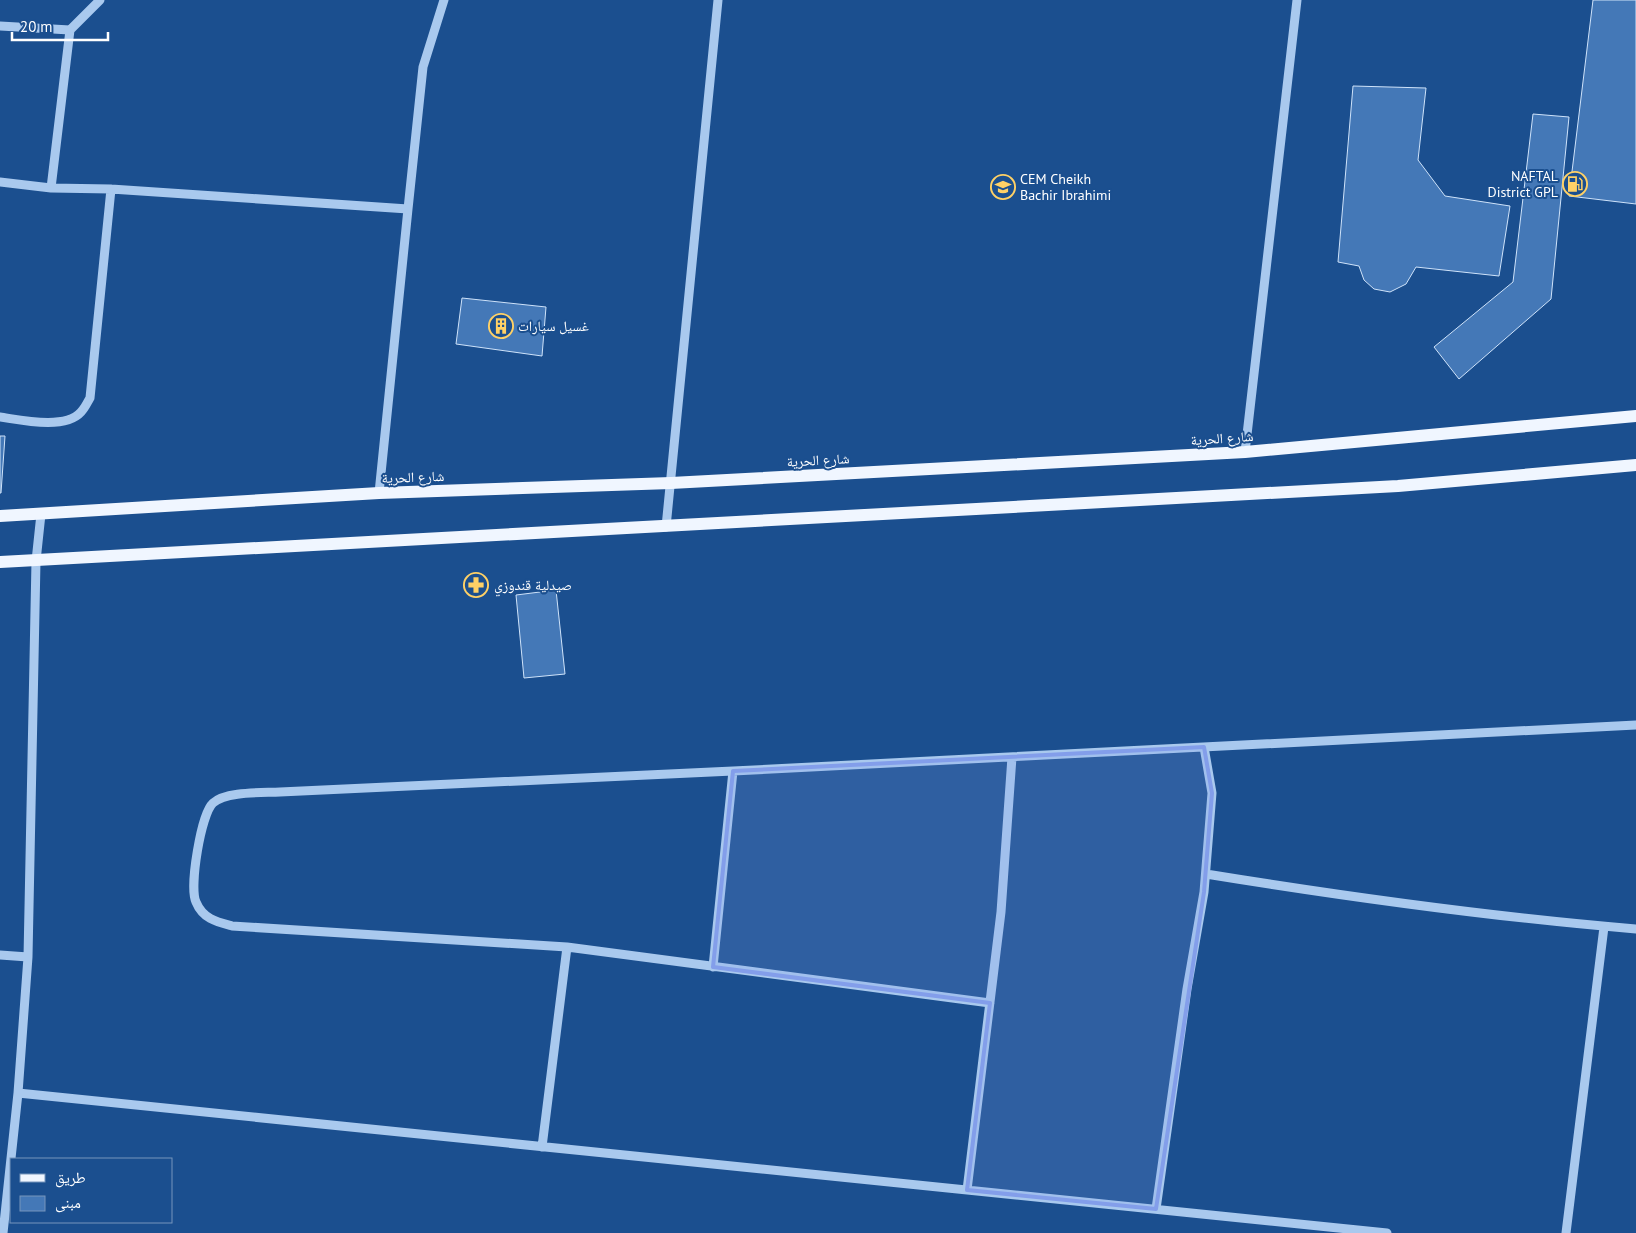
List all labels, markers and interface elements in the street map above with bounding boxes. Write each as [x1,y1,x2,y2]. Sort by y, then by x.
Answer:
scale bar [12,10,109,42]
text: 20 m [20,17,53,36]
place label: NAFTAL District GPL [1488,167,1558,201]
place label: CEM Cheikh Bachir Ibrahimi [1020,170,1111,204]
fuel station icon: NAFTAL District GPL [1562,171,1588,197]
school or university icon: CEM Cheikh Bachir Ibrahimi [990,174,1016,200]
building icon: غسيل سيارات [488,313,514,339]
place label: غسيل سيارات [518,317,589,335]
street label: شارع الحرية [1190,427,1254,450]
street label: شارع الحرية [786,449,850,472]
street label: شارع الحرية [381,467,445,488]
pharmacy icon: صيدلية قندوزي [463,572,489,598]
place label: صيدلية قندوزي [494,576,572,597]
legend [10,1158,172,1223]
text: طريق [55,1168,86,1188]
text: مبنى [55,1193,81,1213]

